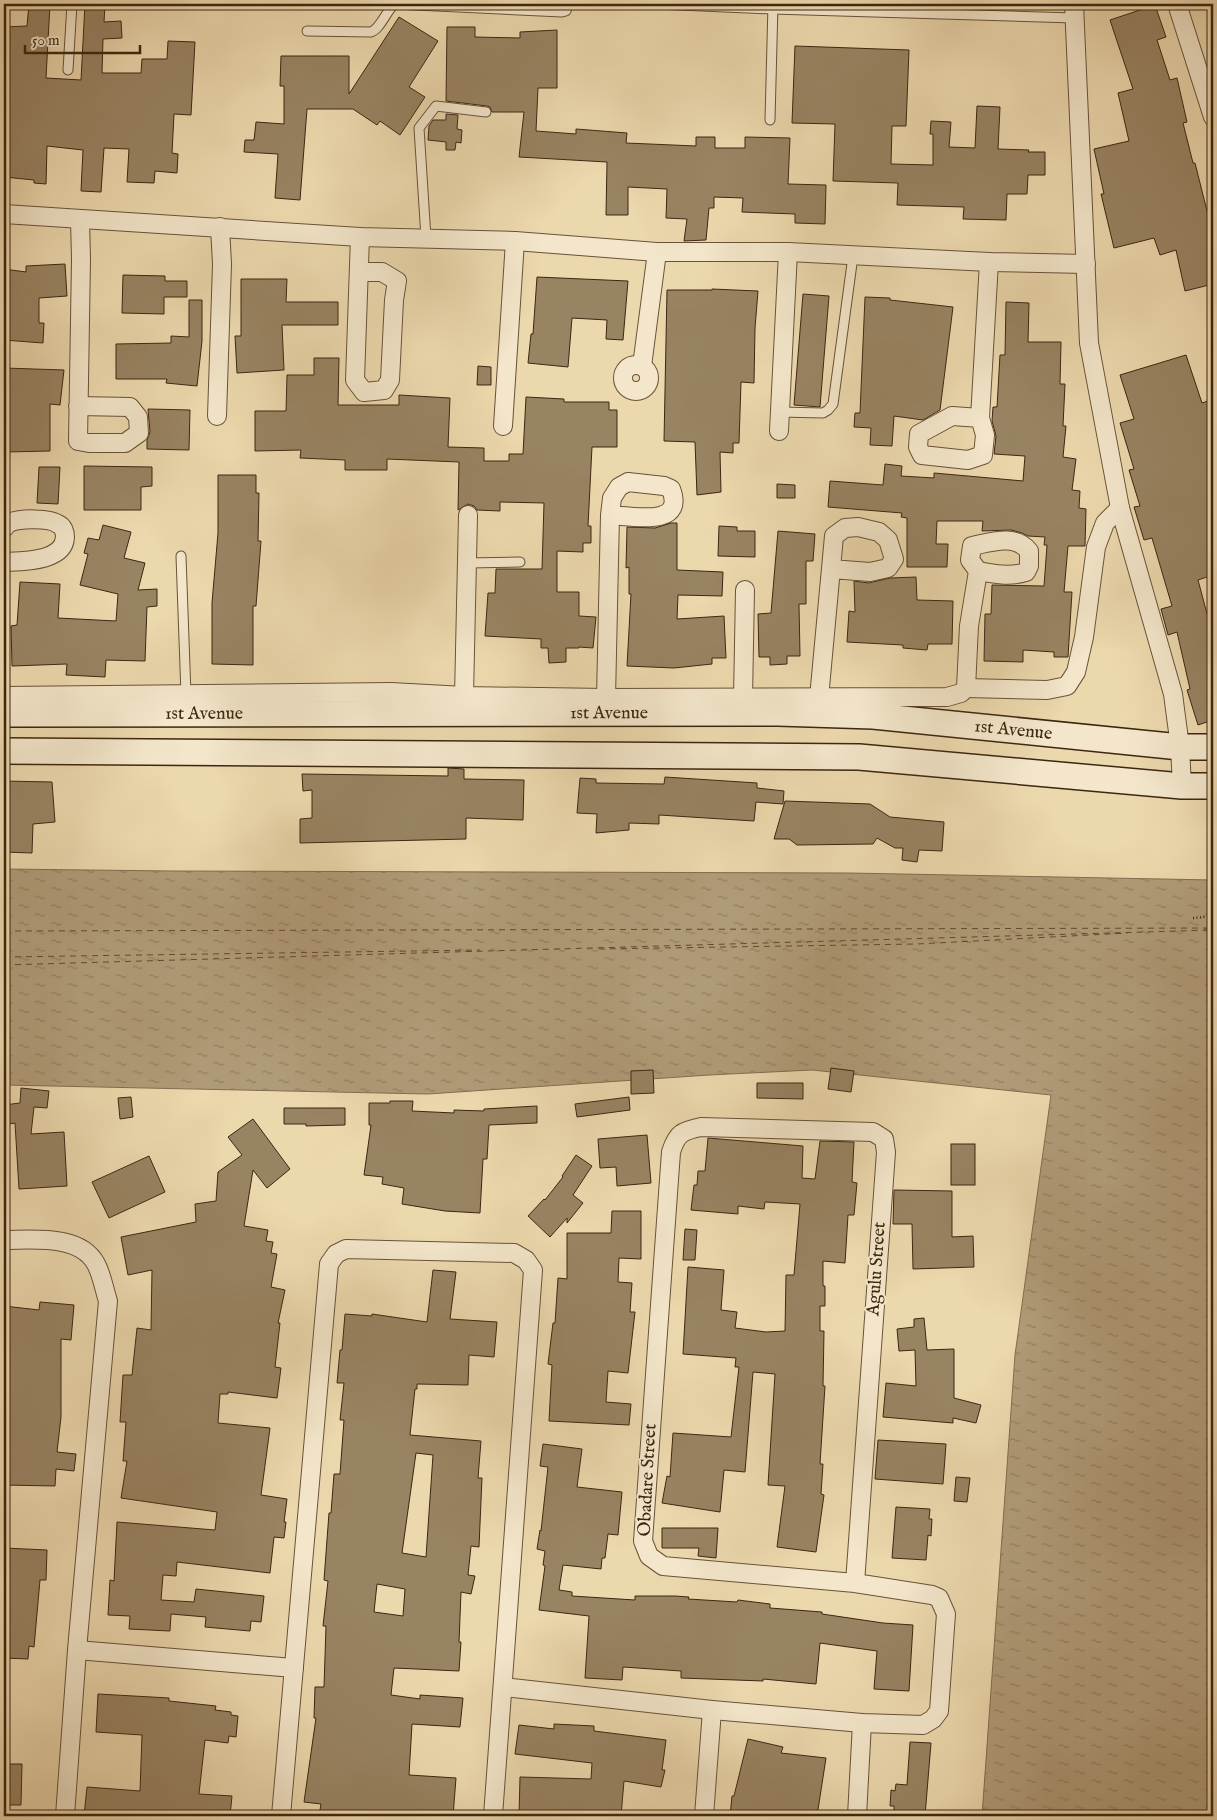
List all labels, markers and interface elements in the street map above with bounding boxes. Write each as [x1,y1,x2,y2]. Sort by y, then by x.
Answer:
scale bar [25,22,140,54]
text: 50 m [32,31,60,50]
street label: 1st Avenue [165,702,243,725]
street label: 1st Avenue [570,702,648,725]
street label: 1st Avenue [973,715,1053,746]
street label: Agulu Street [862,1221,892,1318]
street label: Obadare Street [634,1423,662,1537]

